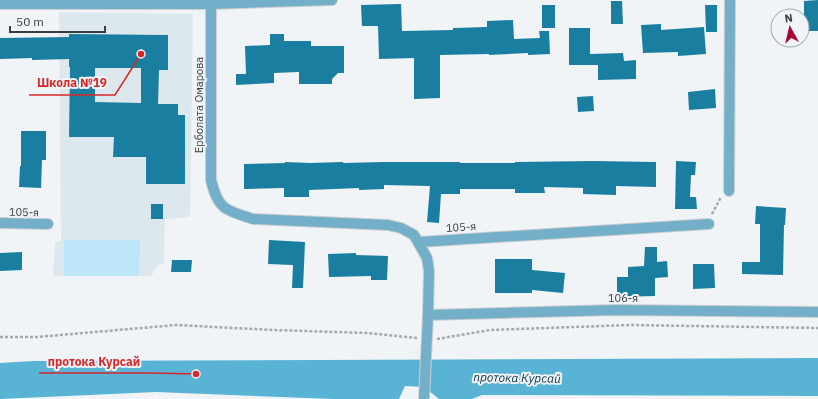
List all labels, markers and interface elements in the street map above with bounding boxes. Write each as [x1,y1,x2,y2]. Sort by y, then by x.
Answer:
scale bar [10,8,105,34]
north arrow [770,8,810,48]
text: N [784,11,794,26]
text: 50 m [16,14,44,29]
street label: Ерболата Омарова [192,57,206,153]
callout: Школа №19 [29,71,115,95]
text: Школа №19 [37,75,107,90]
street label: 105-я [9,205,39,219]
street label: 105-я [446,219,476,235]
street label: 106-я [608,291,638,305]
callout: протока Курсай [39,349,148,373]
text: протока Курсай [48,354,140,369]
water label: протока Курсай [473,369,561,386]

